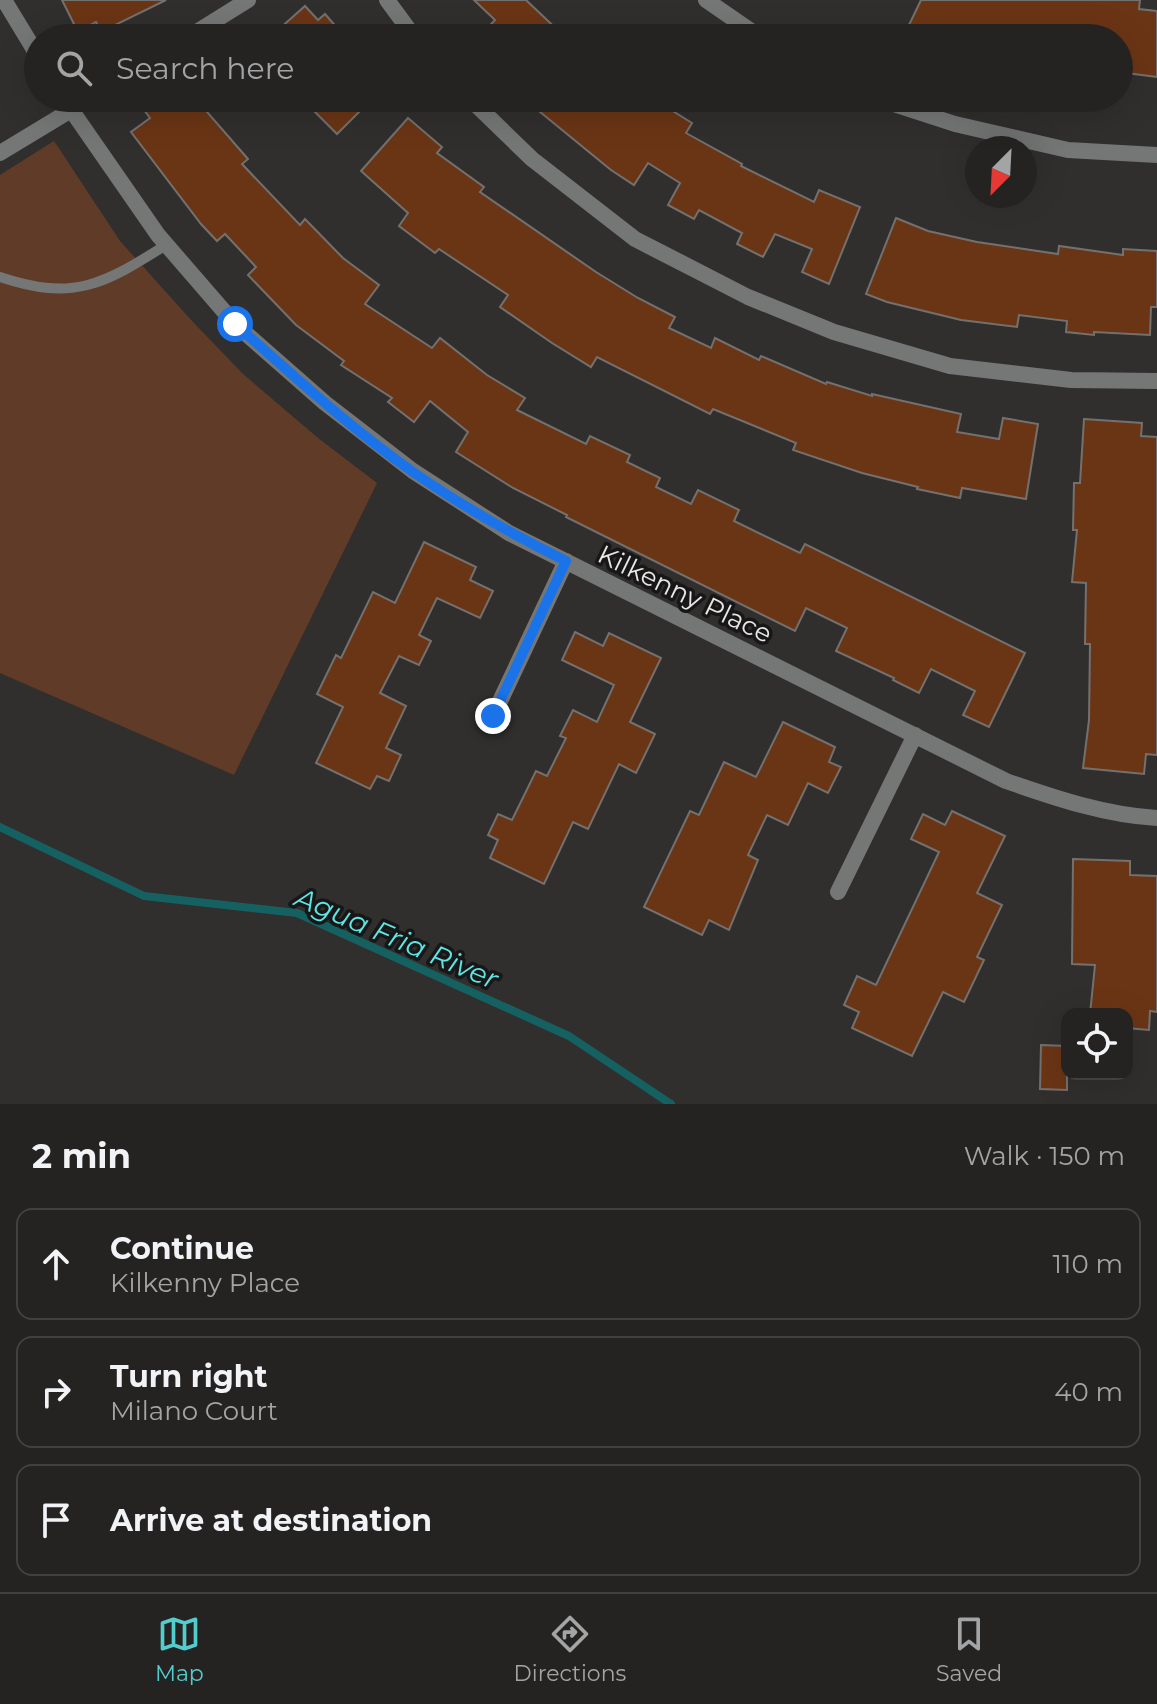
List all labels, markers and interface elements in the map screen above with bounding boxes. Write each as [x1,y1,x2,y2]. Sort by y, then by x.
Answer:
search box [24,24,1133,112]
icon: search [52,46,96,90]
text: Search here [116,50,294,87]
north arrow [965,136,1037,208]
route start [217,306,253,342]
street label: Kilkenny Place [593,538,777,650]
route end [475,698,511,734]
water label: Agua Fria River [289,879,504,996]
map controls [1061,1008,1133,1080]
button: locate [1061,1008,1133,1080]
text: 2 min [32,1135,131,1177]
text: Walk · 150 m [964,1140,1125,1172]
text: Continue [110,1230,254,1267]
icon: ahead [34,1242,78,1286]
text: 110 m [1053,1248,1123,1280]
text: Kilkenny Place [110,1267,300,1299]
text: Turn right [110,1358,267,1395]
icon: right [34,1370,78,1414]
text: 40 m [1054,1376,1123,1408]
text: Milano Court [110,1395,278,1427]
icon: arrive [34,1498,78,1542]
text: Arrive at destination [110,1502,432,1539]
tab: Map [155,1612,204,1687]
tab: Directions [514,1612,626,1687]
tab: Saved [936,1612,1002,1687]

